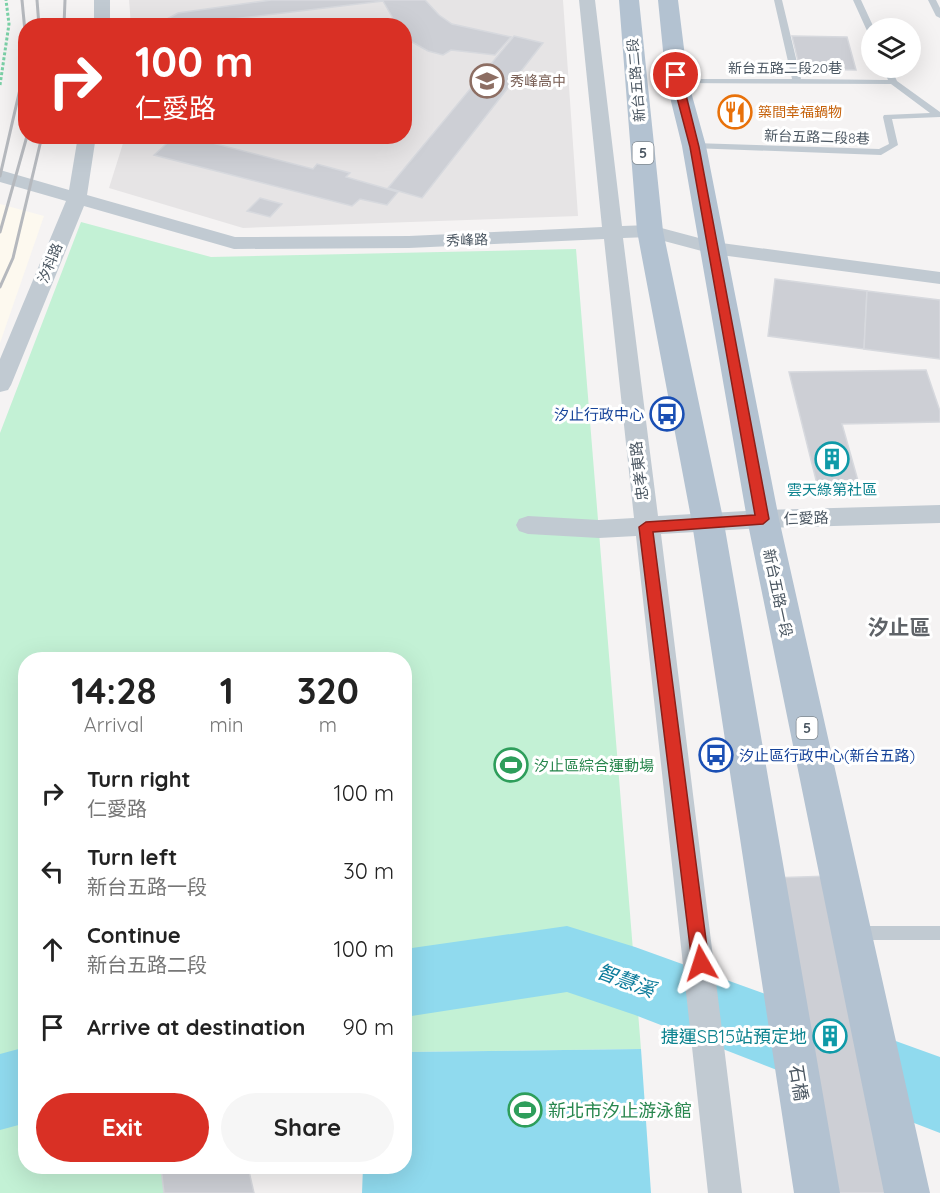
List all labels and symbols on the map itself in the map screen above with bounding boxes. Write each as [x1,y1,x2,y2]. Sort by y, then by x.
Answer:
street label: 新台五路二段 [623,37,649,123]
pin [650,49,701,100]
street label: 新台五路二段20巷 [728,59,842,77]
school or university icon: 秀峰高中 [469,63,505,99]
place label: 秀峰高中 [510,72,566,90]
restaurant icon: 築間幸福鍋物 [717,94,753,130]
place label: 築間幸福鍋物 [758,103,842,121]
street label: 新台五路二段8巷 [764,126,870,148]
road number: 5 [632,142,654,164]
street label: 秀峰路 [446,230,488,250]
street label: 汐科路 [34,240,66,286]
bus stop icon: 汐止行政中心 [649,396,685,432]
place label: 汐止行政中心 [554,405,644,424]
street label: 忠孝東路 [626,440,652,502]
building icon: 雲天綠第社區 [814,441,850,477]
place label: 雲天綠第社區 [787,480,877,499]
street label: 仁愛路 [783,508,829,528]
street label: 新台五路一段 [759,547,797,639]
district label: 汐止區 [868,614,931,640]
road number: 5 [796,717,818,739]
bus stop icon: 汐止區行政中心(新台五路) [698,737,734,773]
place label: 汐止區行政中心(新台五路) [739,746,915,765]
sports icon: 汐止區綜合運動場 [493,747,529,783]
place label: 汐止區綜合運動場 [534,756,654,775]
position arrow [669,931,733,995]
water label: 智慧溪 [594,958,661,1003]
building icon: 捷運SB15站預定地 [812,1018,848,1054]
place label: 捷運SB15站預定地 [661,1025,807,1048]
street label: 石橋 [785,1063,813,1103]
sports icon: 新北市汐止游泳館 [507,1092,543,1128]
place label: 新北市汐止游泳館 [548,1099,692,1122]

